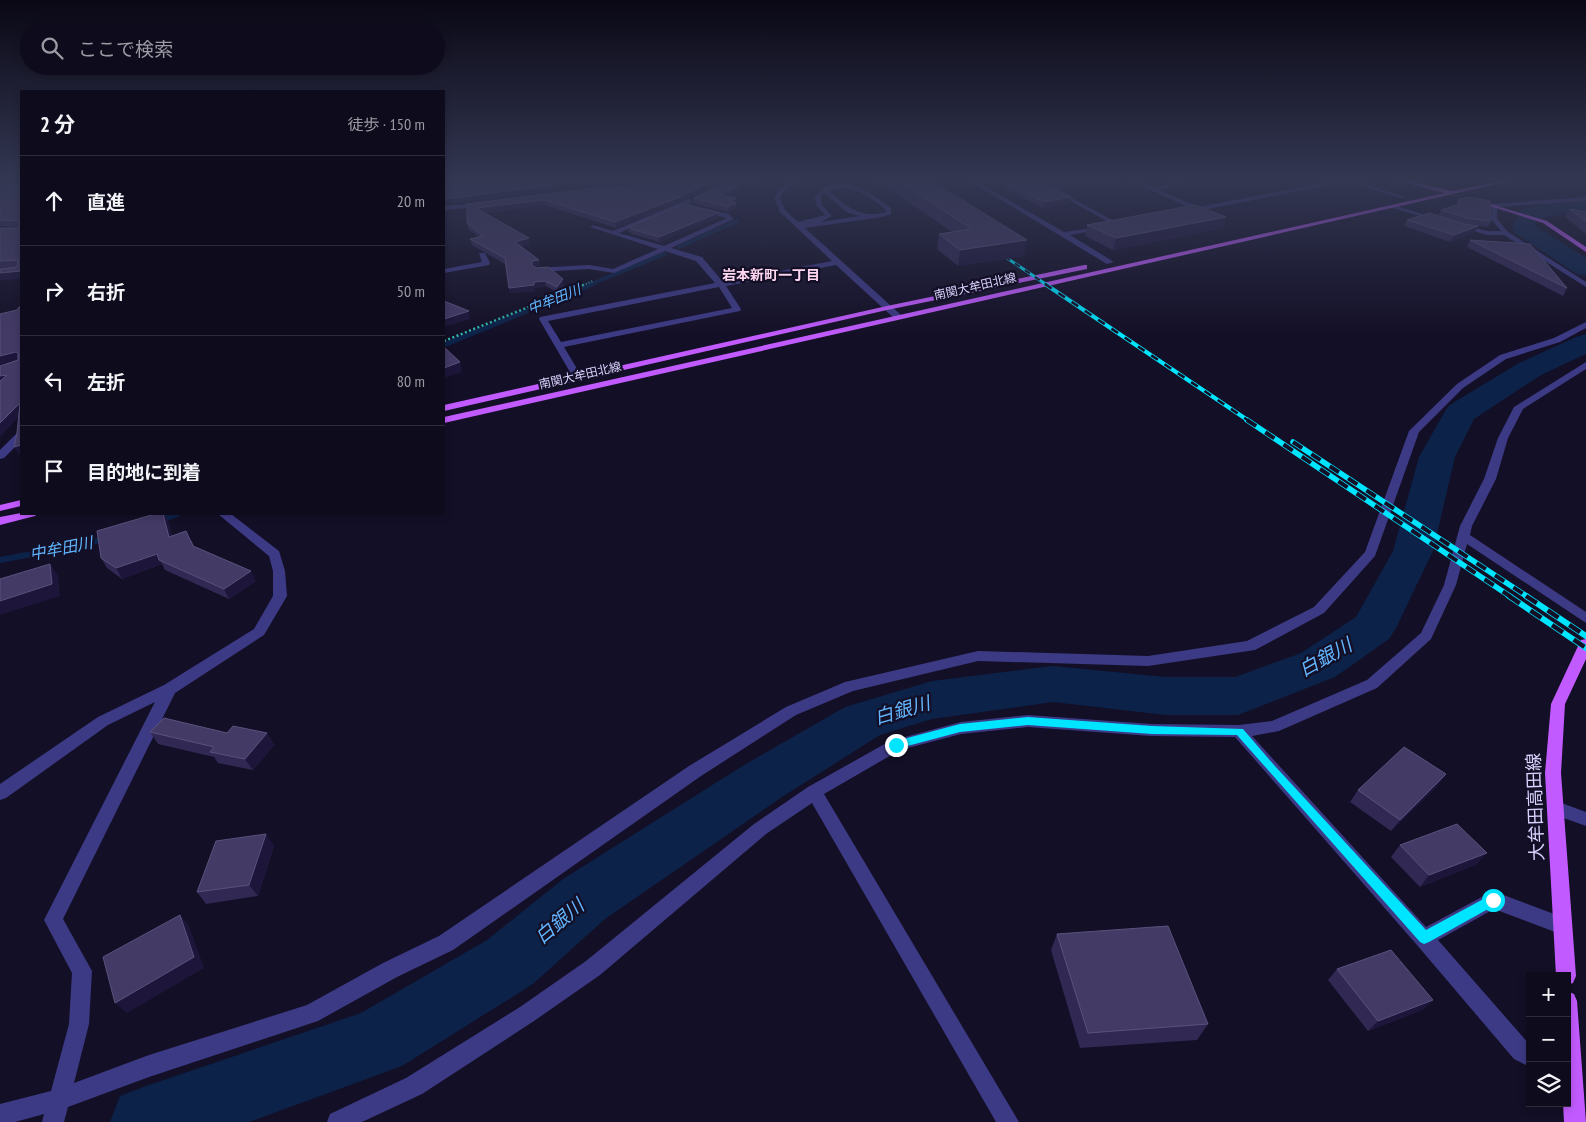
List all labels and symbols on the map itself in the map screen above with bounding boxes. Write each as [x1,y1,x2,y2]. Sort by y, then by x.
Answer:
district label: 岩本新町一丁目 [722,266,820,284]
street label: 南関大牟田北線 [932,269,1018,303]
water label: 中牟田川 [525,279,585,318]
street label: 南関大牟田北線 [537,358,623,392]
water label: 中牟田川 [28,532,96,564]
water label: 白銀川 [1294,632,1357,681]
water label: 白銀川 [871,690,935,729]
route end [885,734,908,757]
street label: 大牟田高田線 [1522,753,1548,861]
route start [1482,889,1505,912]
water label: 白銀川 [529,892,590,949]

